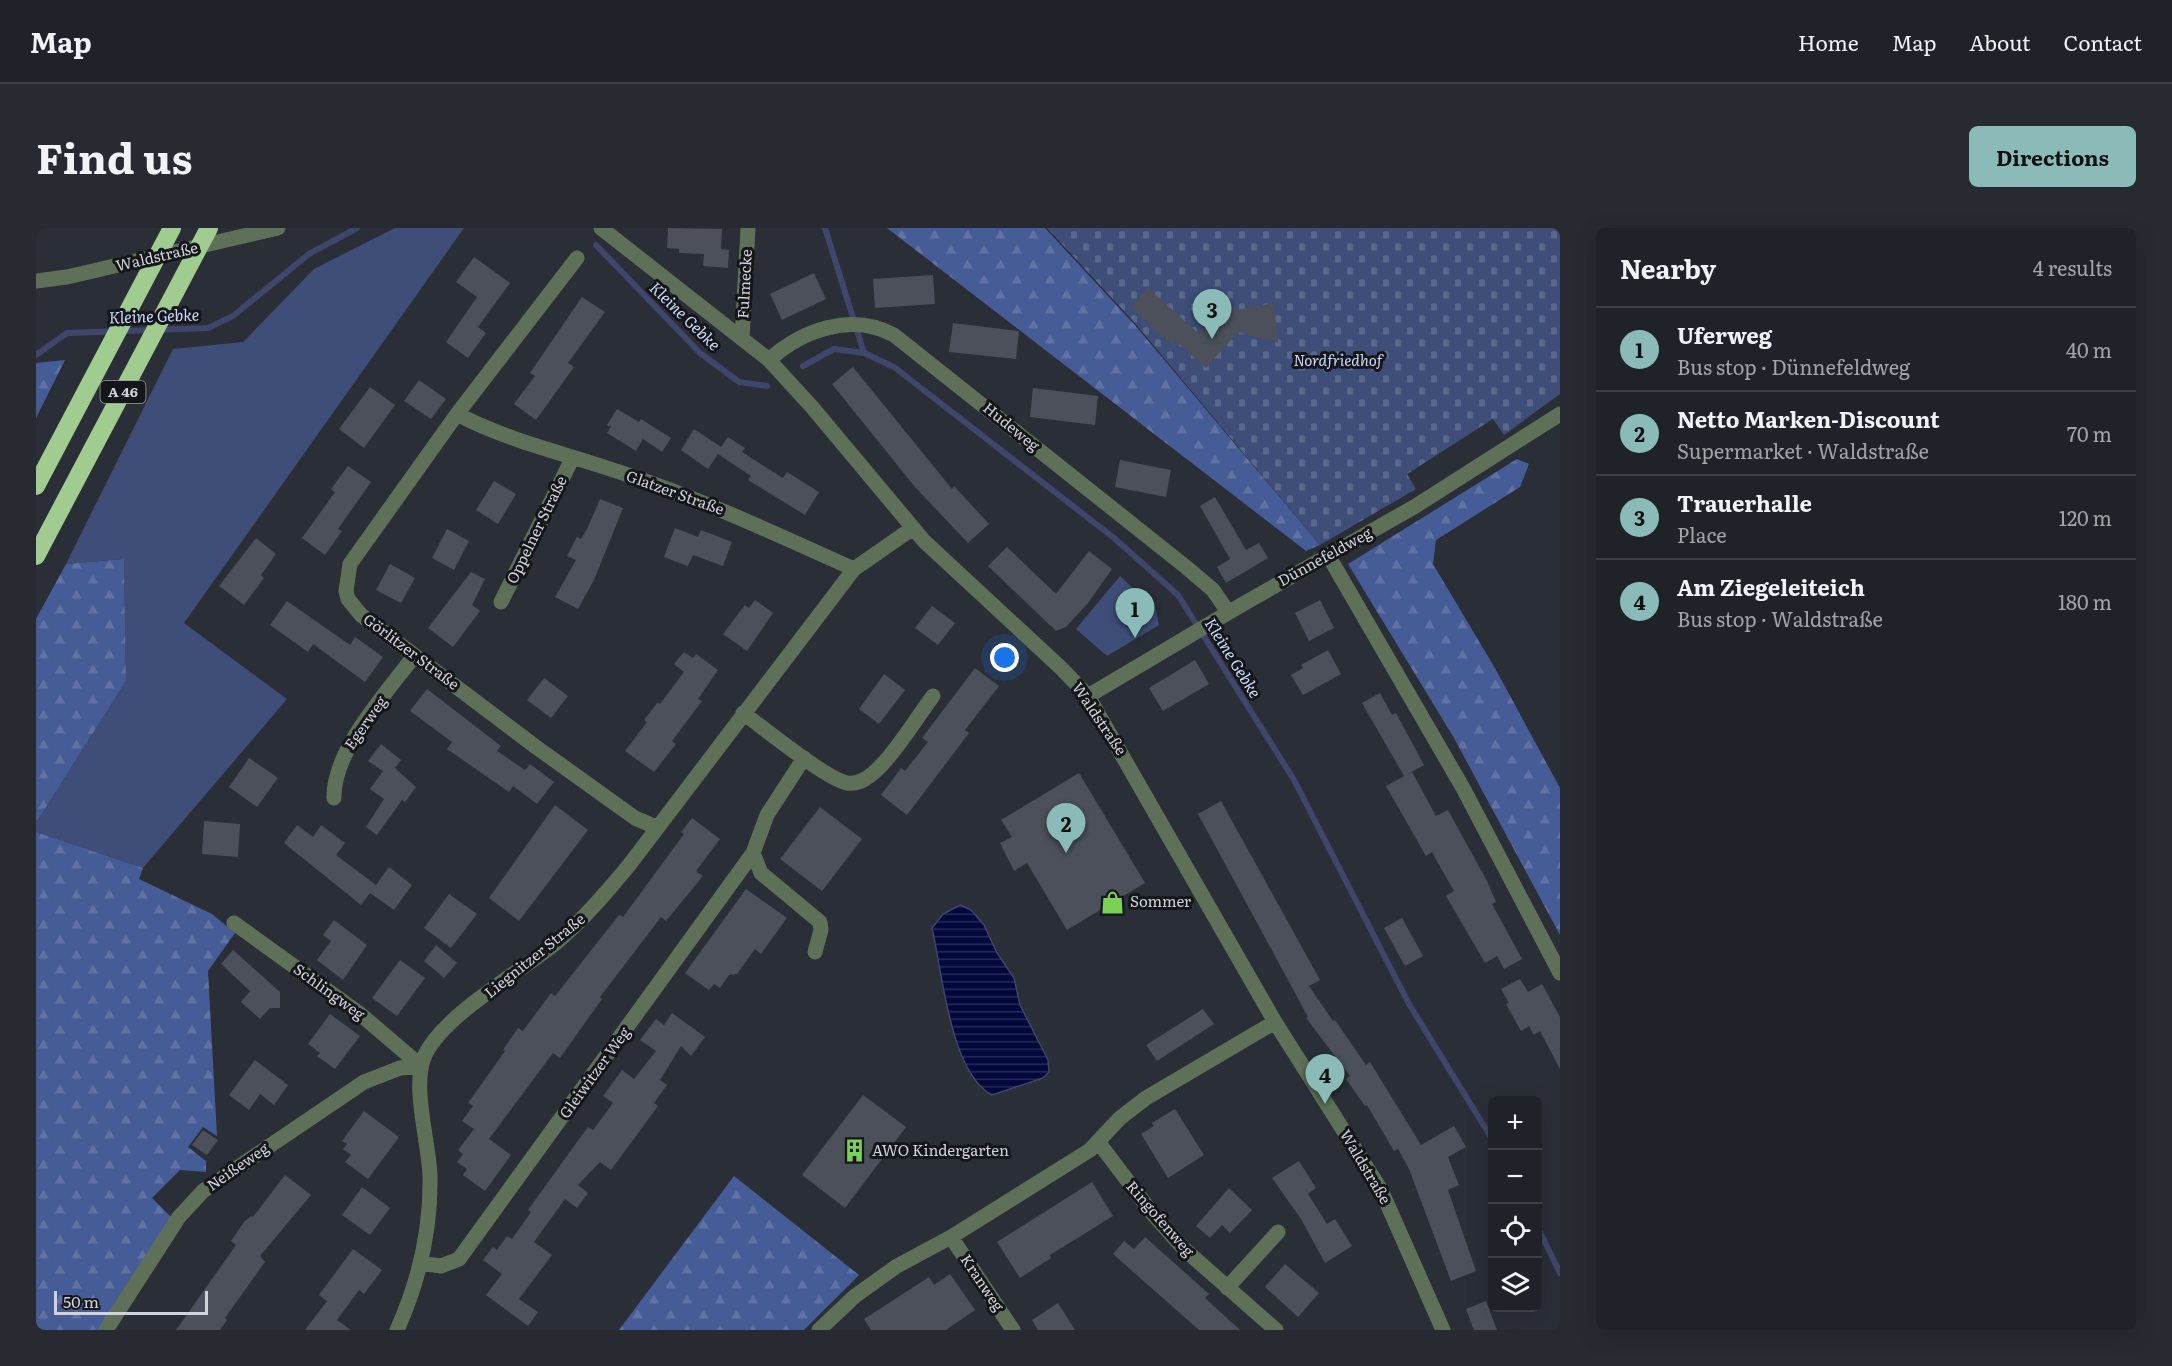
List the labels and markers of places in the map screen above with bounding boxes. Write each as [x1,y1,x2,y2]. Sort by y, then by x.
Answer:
pin: 3 [1192,290,1232,339]
pin: 1 [1116,588,1154,638]
pin: 2 [1046,804,1086,853]
shop icon: Sommer [1099,889,1125,915]
place label: Sommer [1130,889,1191,912]
pin: 4 [1306,1054,1344,1104]
building icon: AWO Kindergarten [841,1138,867,1164]
place label: AWO Kindergarten [872,1138,1009,1161]

